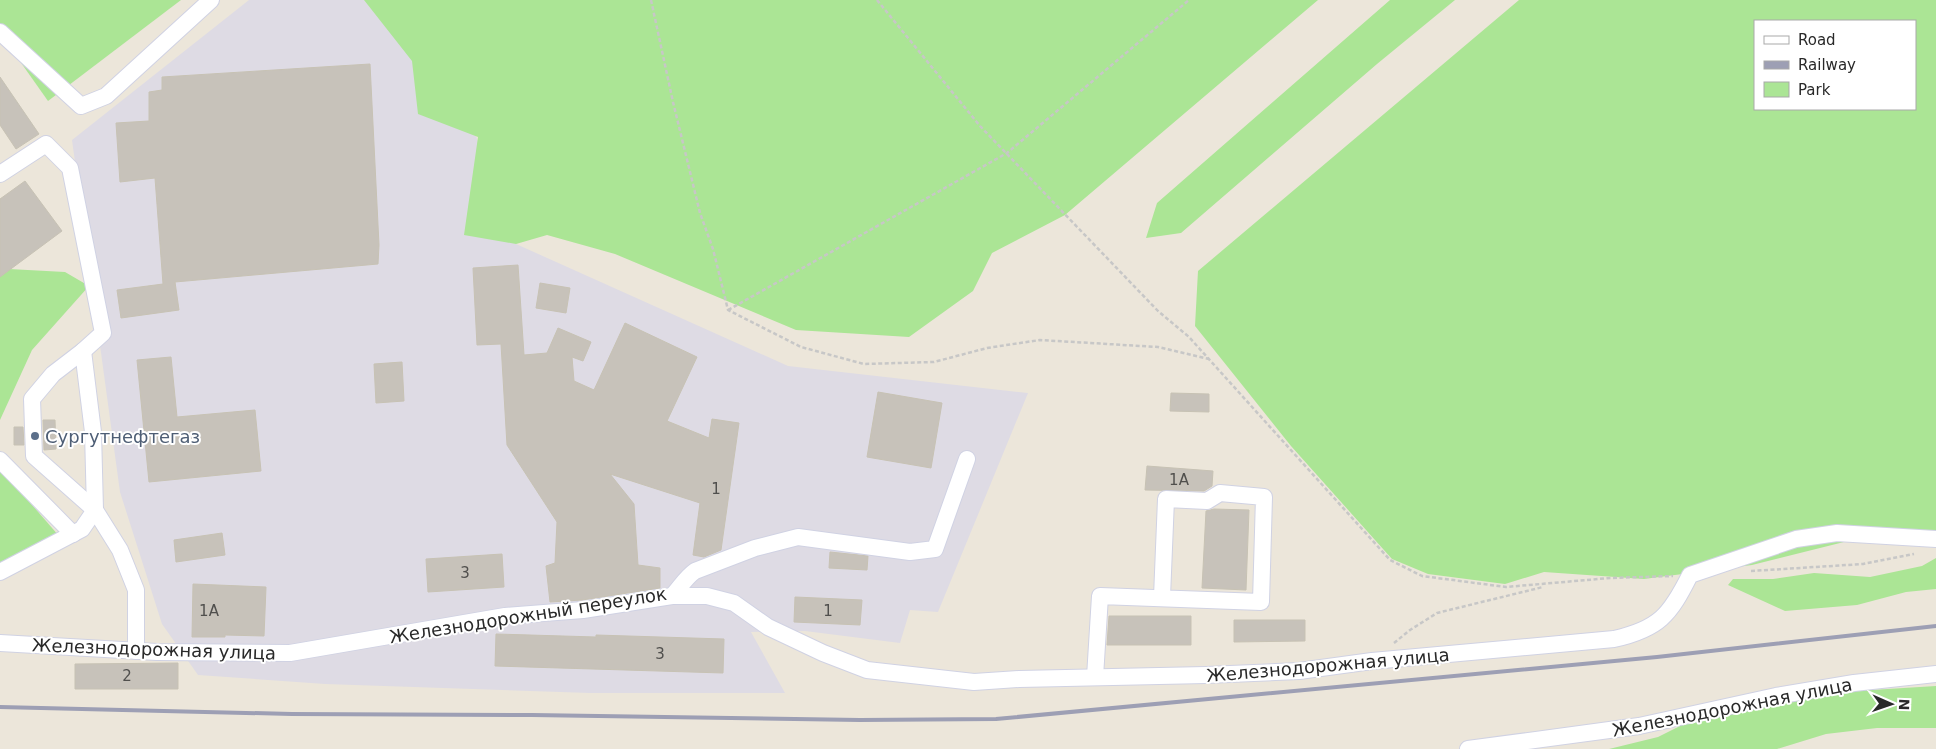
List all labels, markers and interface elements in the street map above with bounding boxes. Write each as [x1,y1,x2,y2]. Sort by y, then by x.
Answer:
legend [1754,20,1916,110]
text: Road [1798,31,1836,49]
text: Railway [1798,56,1856,74]
text: Park [1798,81,1831,99]
place label: Сургутнефтегаз [45,426,200,447]
marker: Сургутнефтегаз [29,430,41,442]
house number: 1А [1169,471,1190,489]
house number: 1 [711,480,721,498]
house number: 3 [460,564,470,582]
street label: Железнодорожный переулок [388,583,668,647]
house number: 1А [199,602,220,620]
house number: 1 [823,602,833,620]
street label: Железнодорожная улица [32,634,276,664]
street label: Железнодорожная улица [1206,644,1450,686]
house number: 3 [655,645,665,663]
house number: 2 [122,667,132,685]
street label: Железнодорожная улица [1610,673,1854,741]
north arrow [1866,679,1916,729]
text: N [1896,698,1912,711]

